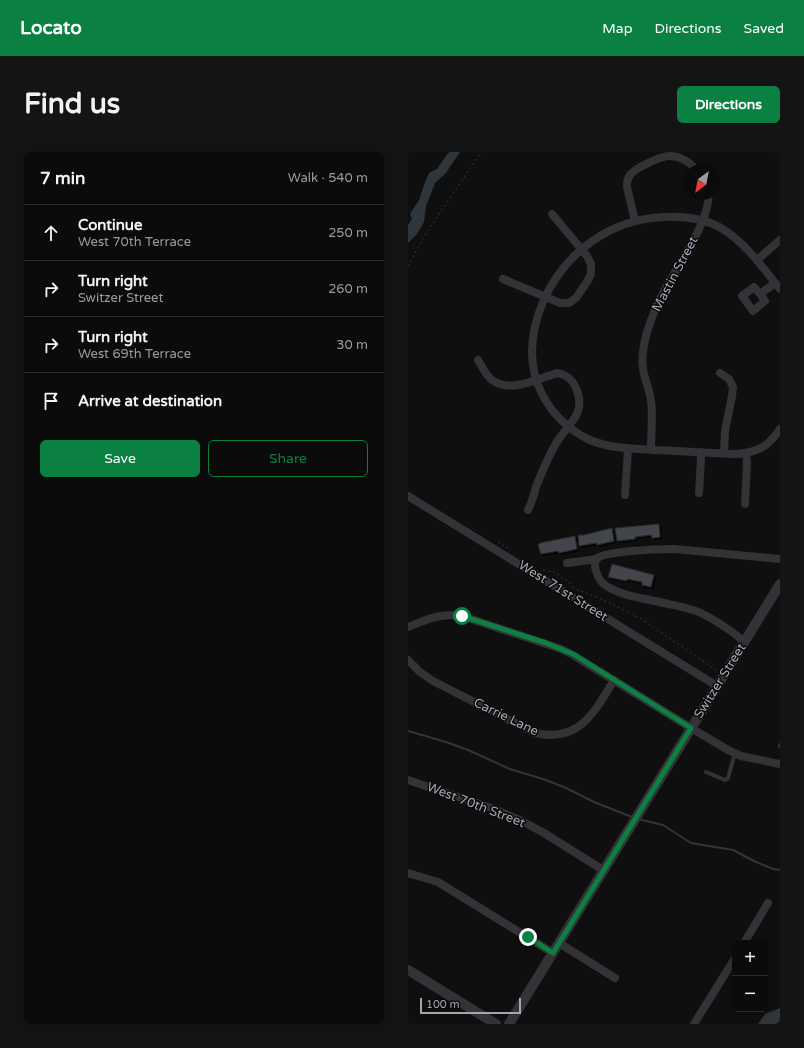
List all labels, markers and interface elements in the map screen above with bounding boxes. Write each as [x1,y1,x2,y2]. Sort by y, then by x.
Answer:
text: Locato [20,17,82,39]
text: Map [602,20,633,37]
text: Directions [655,20,722,37]
text: Saved [744,20,784,37]
button: Directions [677,86,780,123]
text: Find us [24,87,120,121]
north arrow [684,164,720,200]
text: 7 min [40,168,85,189]
text: Walk · 540 m [288,170,368,186]
text: Continue [78,216,142,234]
icon: ahead [40,222,62,244]
text: 250 m [328,225,368,241]
text: West 70th Terrace [78,234,191,250]
street label: Mastin Street [649,234,701,314]
text: Turn right [78,272,148,290]
icon: right [40,278,62,300]
text: 260 m [328,281,368,297]
text: Switzer Street [78,290,163,306]
text: Turn right [78,328,148,346]
icon: right [40,334,62,356]
text: 30 m [336,337,368,353]
text: West 69th Terrace [78,346,191,362]
icon: arrive [40,390,62,412]
text: Arrive at destination [78,392,222,410]
button: Save [40,440,200,477]
button: Share [208,440,368,477]
street label: West 71st Street [515,557,611,625]
route start [453,607,471,625]
street label: Switzer Street [691,641,749,721]
street label: Carrie Lane [471,694,541,740]
street label: West 70th Street [424,779,528,831]
route end [519,928,537,946]
map controls [732,940,768,1012]
button: + [732,940,768,976]
button: − [732,976,768,1012]
scale bar [420,996,521,1015]
text: 100 m [426,998,460,1011]

